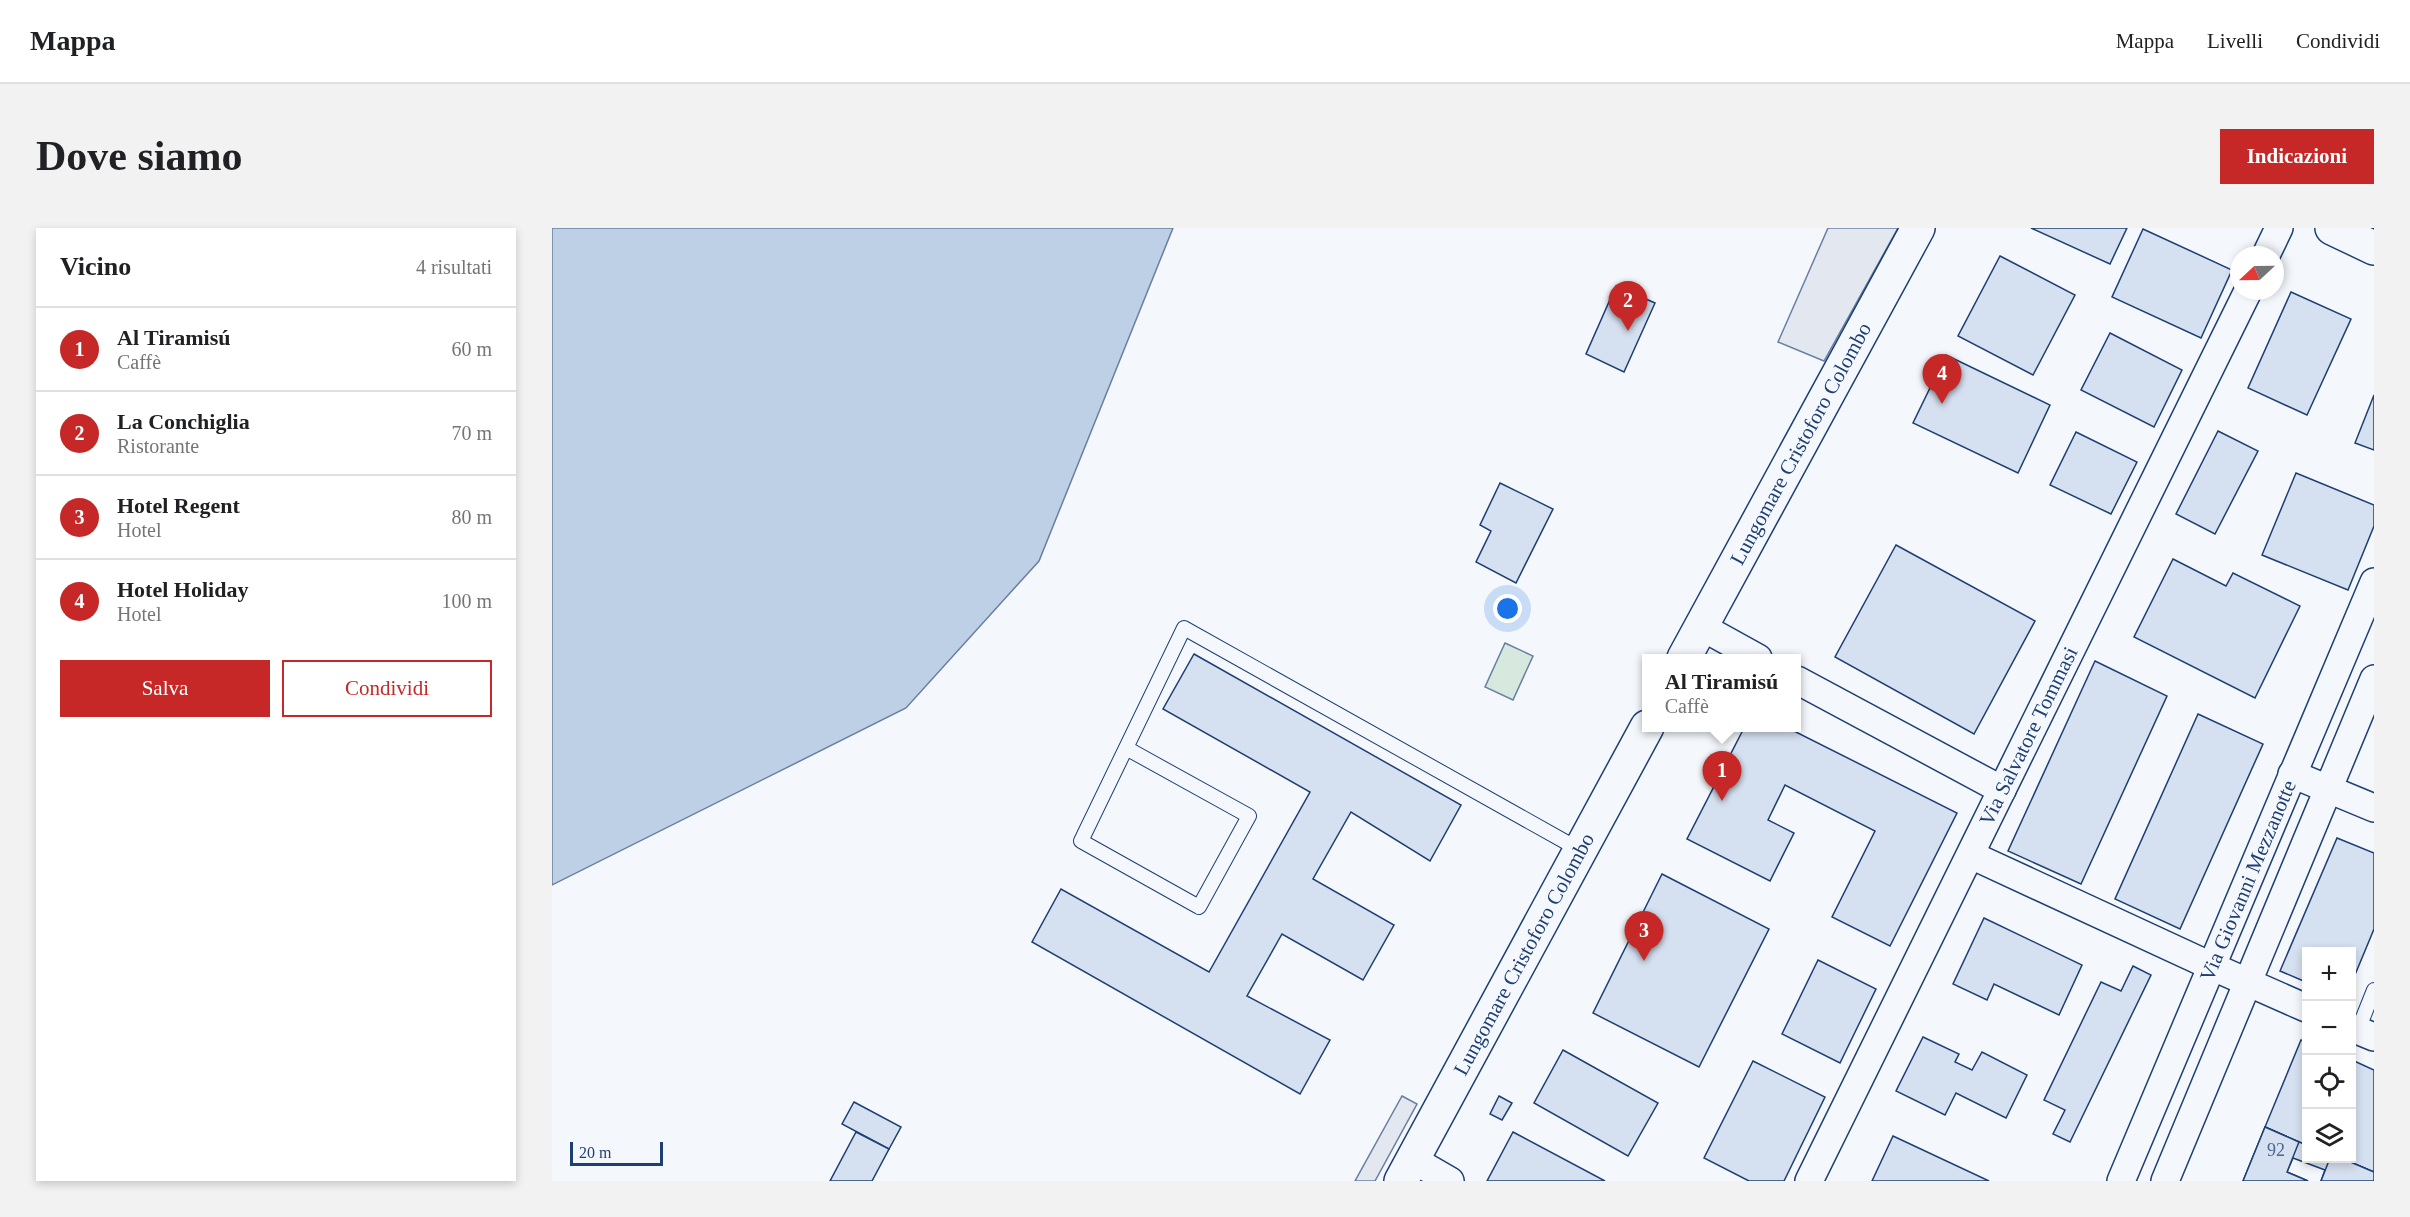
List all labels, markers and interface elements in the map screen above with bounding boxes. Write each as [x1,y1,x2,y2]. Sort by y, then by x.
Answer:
text: Mappa [30,25,116,56]
text: Mappa [2116,29,2174,53]
text: Livelli [2207,29,2263,53]
text: Condividi [2296,29,2380,53]
button: Indicazioni [2220,129,2374,184]
text: Dove siamo [36,133,242,179]
north arrow [2230,246,2284,300]
text: Vicino [60,252,131,281]
text: 4 risultati [416,256,492,278]
pin: 2 [1608,282,1648,331]
street label: Lungomare Cristoforo Colombo [1725,319,1876,569]
text: Al Tiramisú [117,325,231,350]
text: 1 [75,338,85,360]
text: 60 m [451,338,492,360]
text: Caffè [117,351,161,373]
pin: 4 [1922,354,1962,404]
text: La Conchiglia [117,409,250,434]
text: 2 [75,422,85,444]
text: 70 m [451,422,492,444]
text: Ristorante [117,435,199,457]
text: Hotel Regent [117,493,240,518]
text: 3 [75,506,85,528]
text: 80 m [451,506,492,528]
text: Hotel [117,519,161,541]
text: Hotel Holiday [117,577,248,602]
text: 4 [75,590,85,612]
text: 100 m [441,590,492,612]
your location [1493,594,1522,623]
text: Hotel [117,603,161,625]
street label: Via Salvatore Tommasi [1974,643,2083,830]
popup [1642,654,1801,732]
button: Salva [60,660,270,717]
button: Condividi [282,660,492,717]
text: Al Tiramisú [1665,669,1778,694]
text: Caffè [1665,695,1709,717]
pin: 1 [1702,752,1742,801]
street label: Via Giovanni Mezzanotte [2195,777,2301,985]
street label: Lungomare Cristoforo Colombo [1449,829,1599,1079]
pin: 3 [1624,912,1664,961]
map controls [2302,947,2356,1163]
button: + [2302,947,2356,1001]
button: − [2302,1001,2356,1055]
button: locate [2302,1055,2356,1109]
button: layers [2302,1109,2356,1163]
scale bar [570,1139,663,1166]
house number: 92 [2267,1140,2285,1160]
text: 20 m [579,1144,611,1161]

